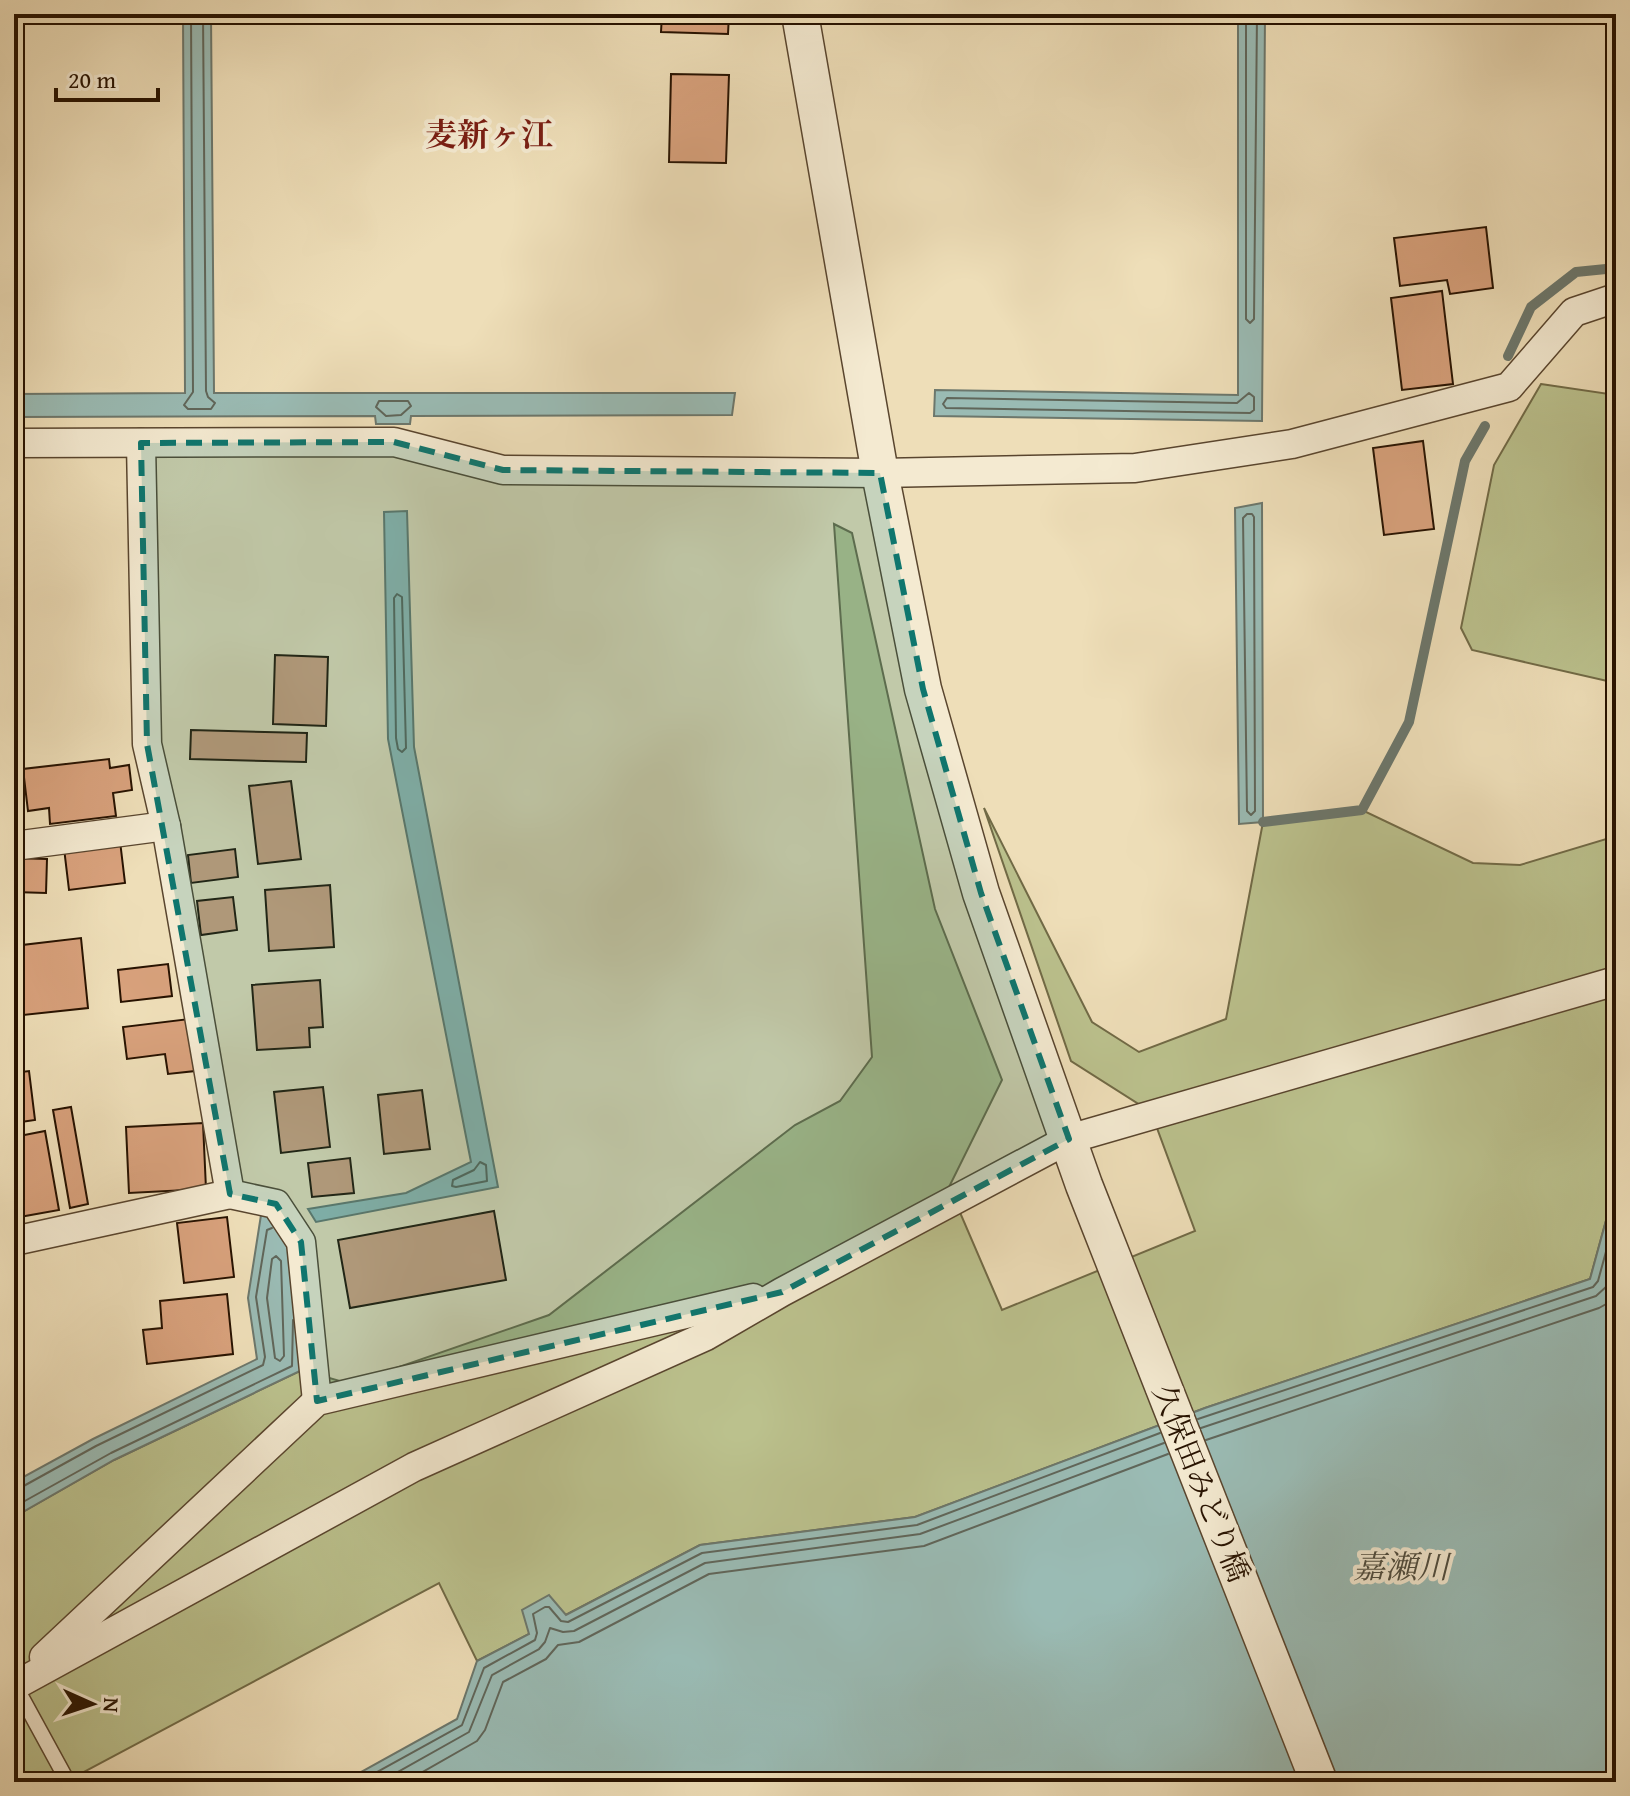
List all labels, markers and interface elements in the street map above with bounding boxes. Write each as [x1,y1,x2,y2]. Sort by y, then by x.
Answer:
scale bar [56,52,158,102]
text: 20 m [68,62,116,97]
district label: 麦新ヶ江 [425,111,553,158]
street label: 久保田みどり橋 [1142,1377,1262,1588]
water label: 嘉瀬川 [1353,1543,1452,1590]
north arrow [52,1664,132,1744]
text: N [96,1697,128,1714]

